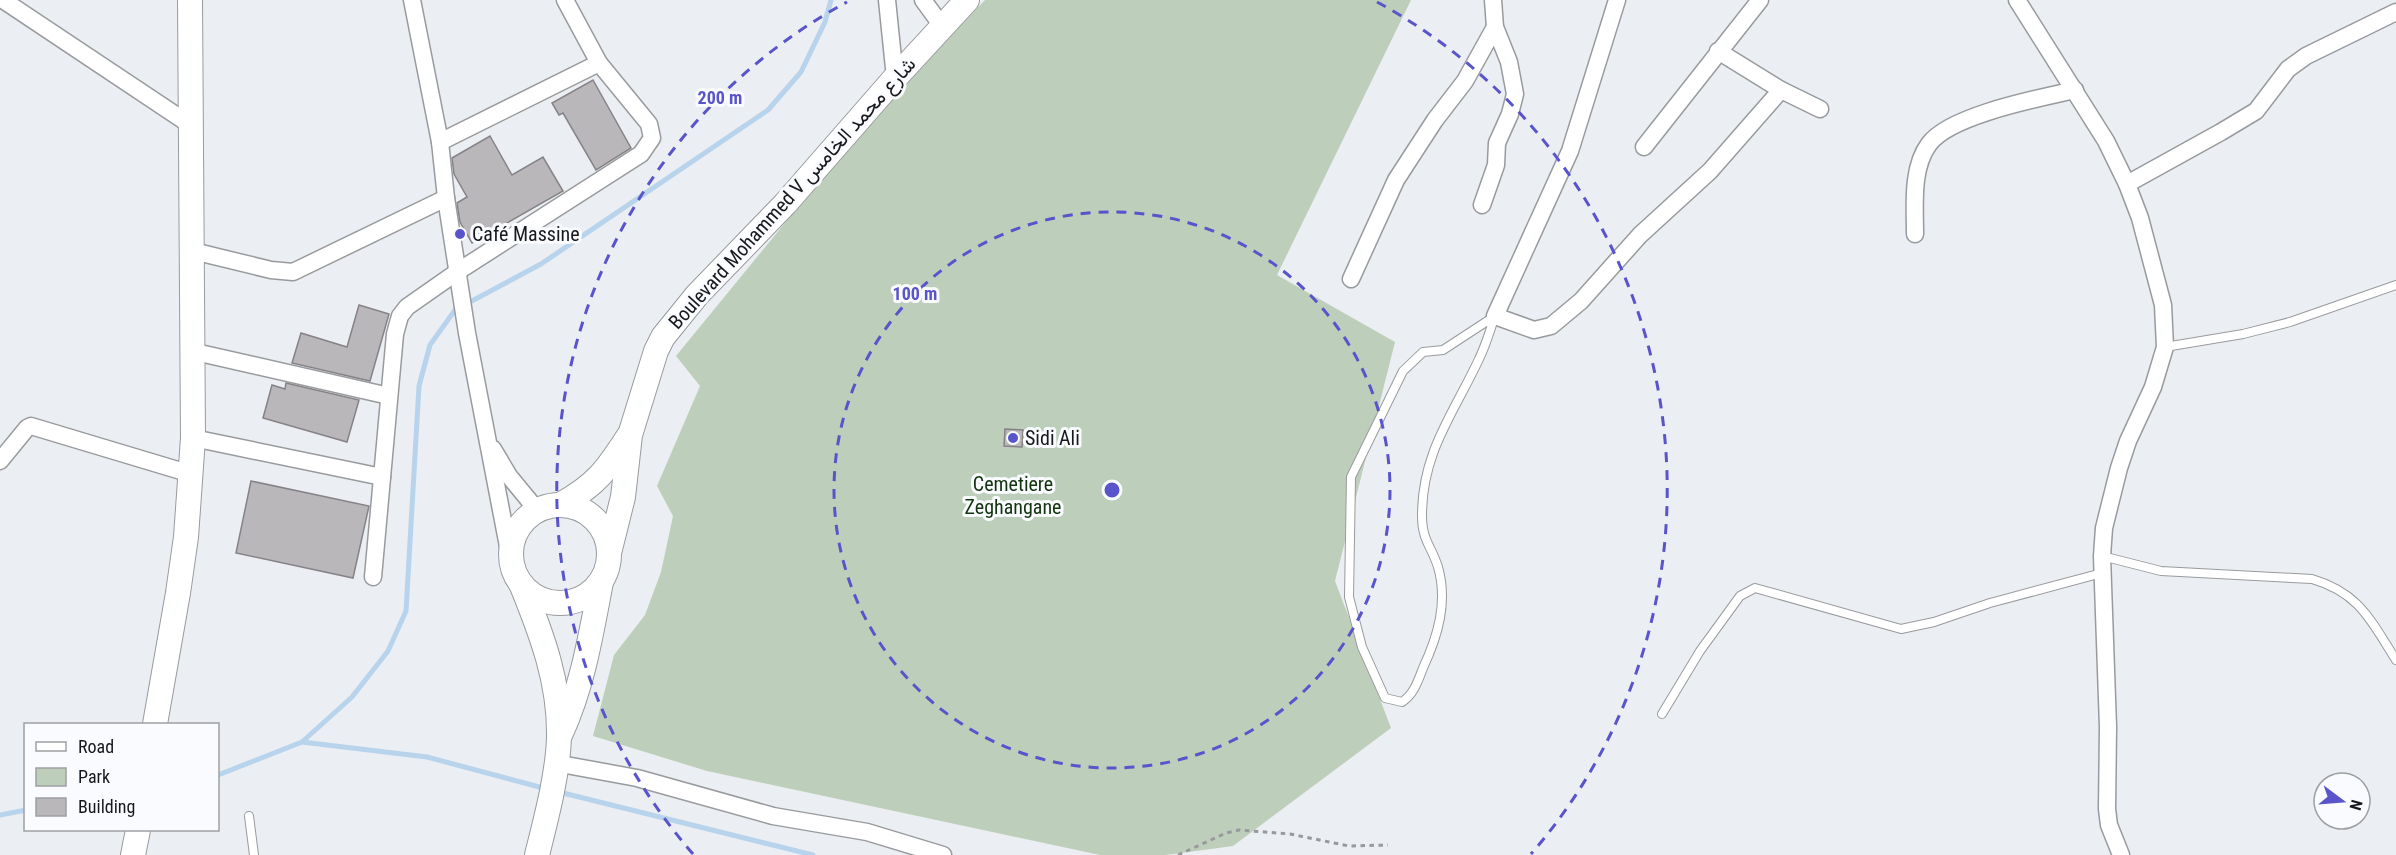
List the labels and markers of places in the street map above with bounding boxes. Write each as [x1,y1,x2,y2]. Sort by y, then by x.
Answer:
place label: Café Massine [472,222,580,246]
marker: Café Massine [453,227,467,241]
place label: Sidi Ali [1025,426,1080,450]
marker: Sidi Ali [1006,431,1020,445]
centre of rings [1102,480,1122,500]

